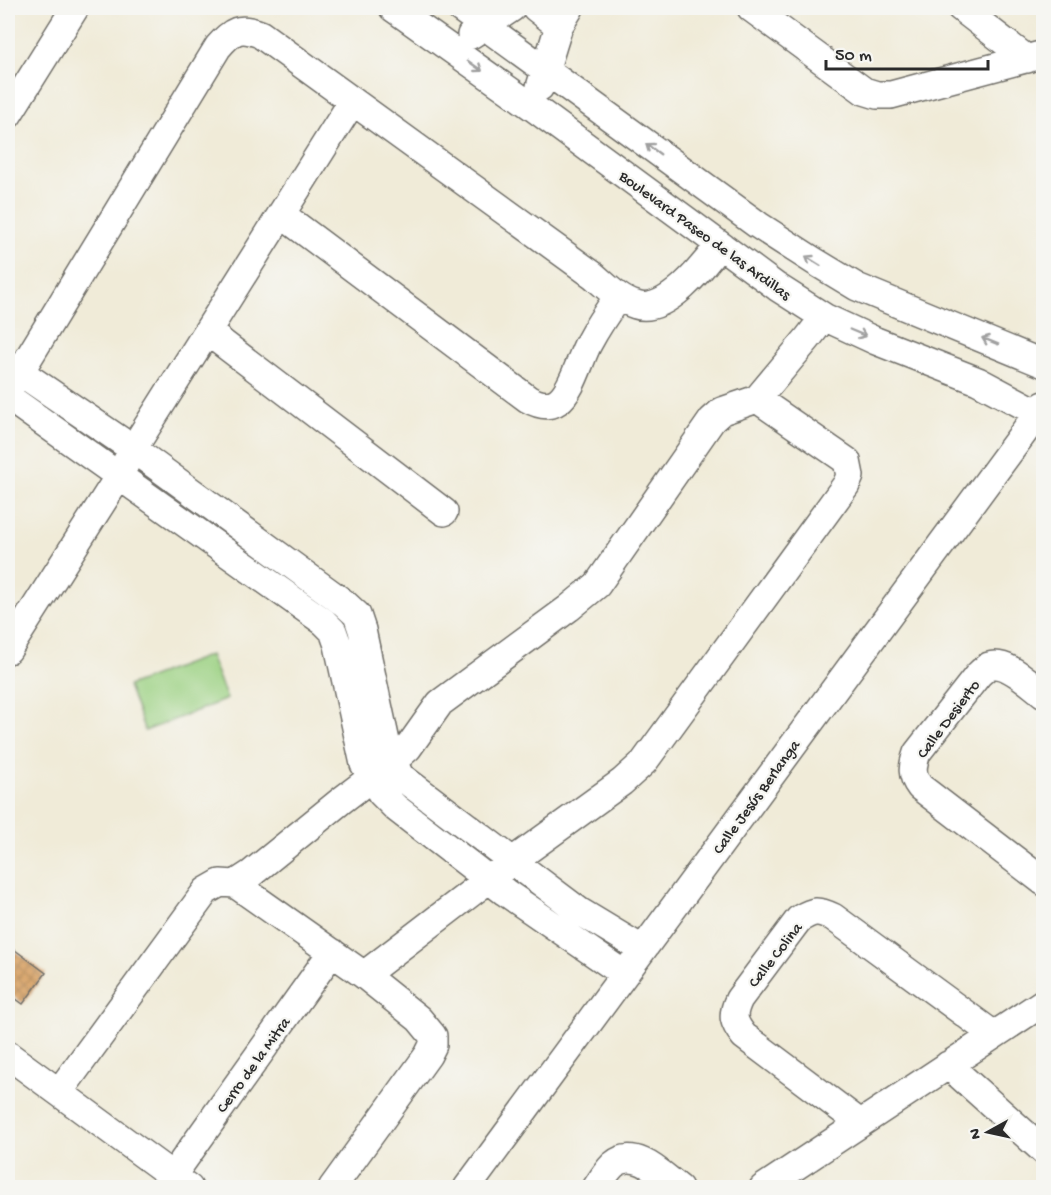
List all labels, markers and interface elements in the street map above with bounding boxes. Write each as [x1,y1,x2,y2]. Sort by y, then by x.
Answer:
scale bar [826,33,988,71]
text: 50 m [835,46,872,67]
one-way arrow [466,60,482,72]
one-way arrow [646,143,662,155]
street label: Boulevard Paseo de las Ardillas [614,167,794,306]
one-way arrow [805,254,822,266]
one-way arrow [849,329,867,340]
one-way arrow [981,335,1000,346]
street label: Calle Desierto [914,677,986,763]
street label: Calle Jesús Berlanga [710,736,806,859]
street label: Calle Colina [746,919,809,992]
street label: Cerro de la Mitra [214,1014,297,1118]
north arrow [958,1102,1018,1162]
text: N [966,1127,987,1140]

